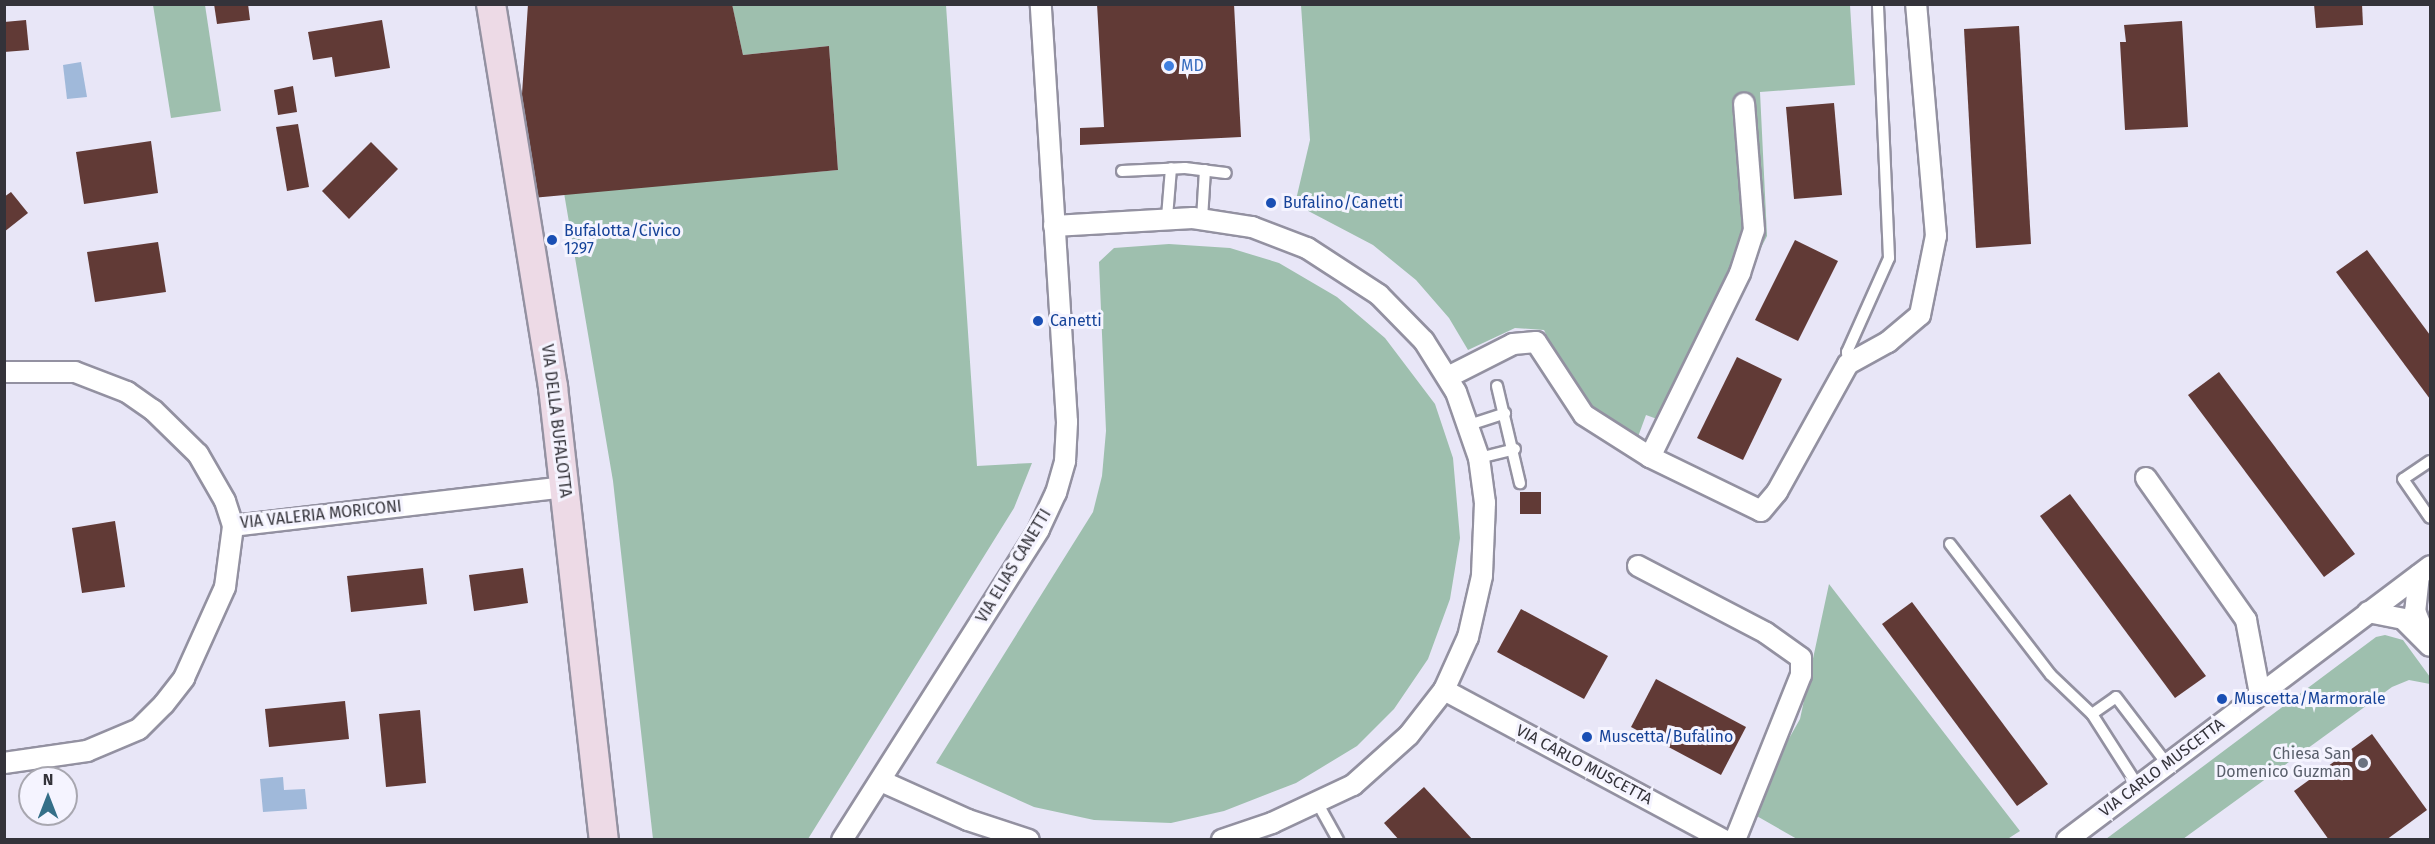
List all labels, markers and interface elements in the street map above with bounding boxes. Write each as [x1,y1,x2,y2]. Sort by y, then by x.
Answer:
place label: MD [1181,56,1204,76]
marker: MD [1162,59,1176,73]
place label: Bufalino/Canetti [1283,193,1403,213]
marker: Bufalino/Canetti [1264,196,1278,210]
place label: Bufalotta/Civico 1297 [564,221,681,259]
marker: Bufalotta/Civico 1297 [545,233,559,247]
place label: Canetti [1050,311,1102,331]
marker: Canetti [1031,314,1045,328]
street label: VIA DELLA BUFALOTTA [537,343,575,499]
street label: VIA VALERIA MORICONI [239,497,403,533]
street label: VIA ELIAS CANETTI [972,506,1056,626]
place label: Muscetta/Marmorale [2234,689,2386,709]
marker: Muscetta/Marmorale [2215,692,2229,706]
street label: VIA CARLO MUSCETTA [2096,715,2228,821]
street label: VIA CARLO MUSCETTA [1513,721,1655,809]
place label: Muscetta/Bufalino [1599,727,1733,747]
marker: Muscetta/Bufalino [1580,730,1594,744]
place label: Chiesa San Domenico Guzman [2216,744,2351,782]
marker: Chiesa San Domenico Guzman [2356,756,2370,770]
north arrow [18,766,78,826]
text: N [43,770,53,789]

